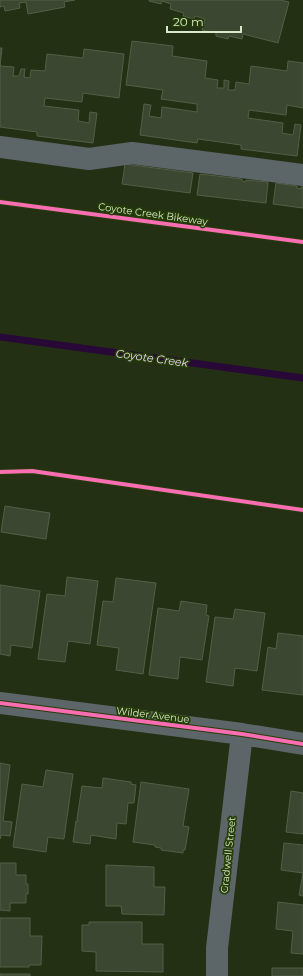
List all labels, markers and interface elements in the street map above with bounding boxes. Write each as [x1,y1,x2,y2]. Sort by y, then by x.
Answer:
scale bar [167,8,241,34]
text: 20 m [173,14,204,29]
street label: Coyote Creek Bikeway [97,200,209,228]
water label: Coyote Creek [115,346,190,370]
street label: Wilder Avenue [116,704,190,726]
street label: Gradwell Street [218,816,238,894]

